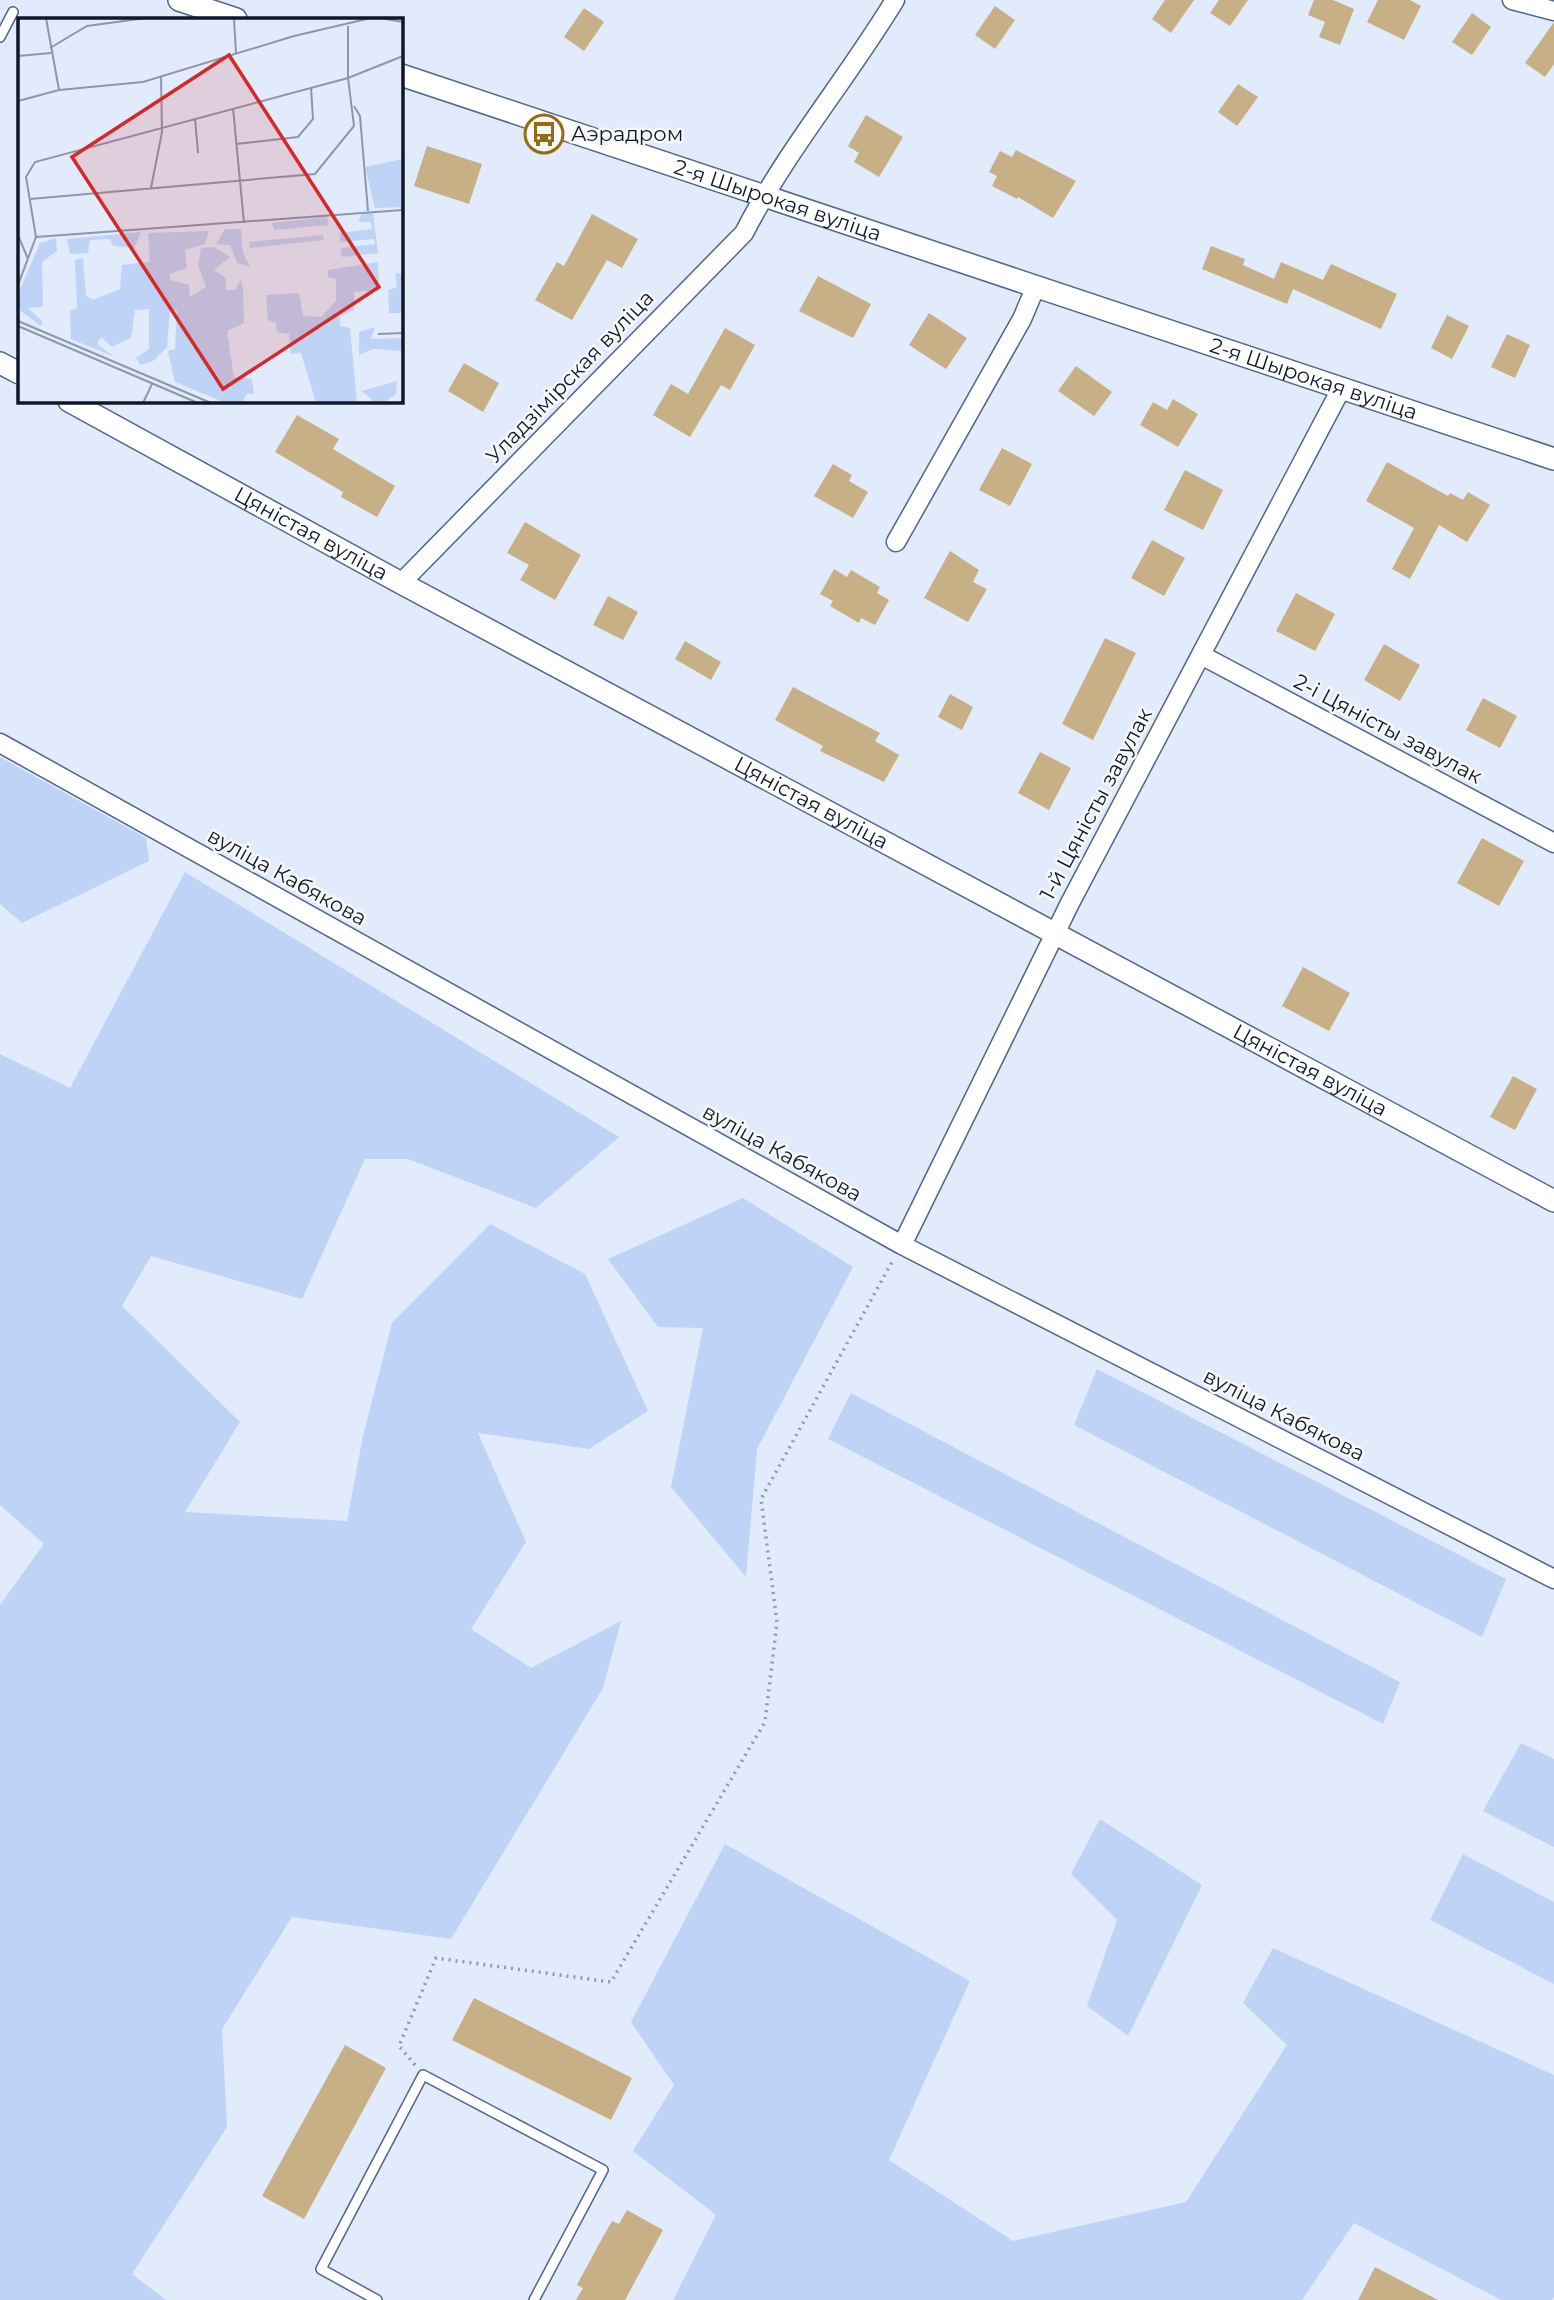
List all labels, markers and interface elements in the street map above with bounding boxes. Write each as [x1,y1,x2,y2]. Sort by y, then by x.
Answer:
inset map [18,18,402,402]
bus stop icon: Аэрадром [523,113,565,155]
place label: Аэрадром [571,121,683,146]
street label: 2-я Шырокая вуліца [671,154,885,246]
street label: Уладзімірская вуліца [481,285,659,468]
street label: 2-я Шырокая вуліца [1207,332,1421,425]
street label: Цяністая вуліца [230,481,392,585]
street label: 2-і Цяністы завулак [1290,668,1486,789]
street label: 1-й Цяністы завулак [1034,704,1157,904]
street label: Цяністая вуліца [730,751,893,854]
street label: вуліца Кабякова [203,822,371,931]
street label: Цяністая вуліца [1229,1018,1392,1121]
street label: вуліца Кабякова [698,1098,866,1207]
street label: вуліца Кабякова [1199,1363,1369,1466]

